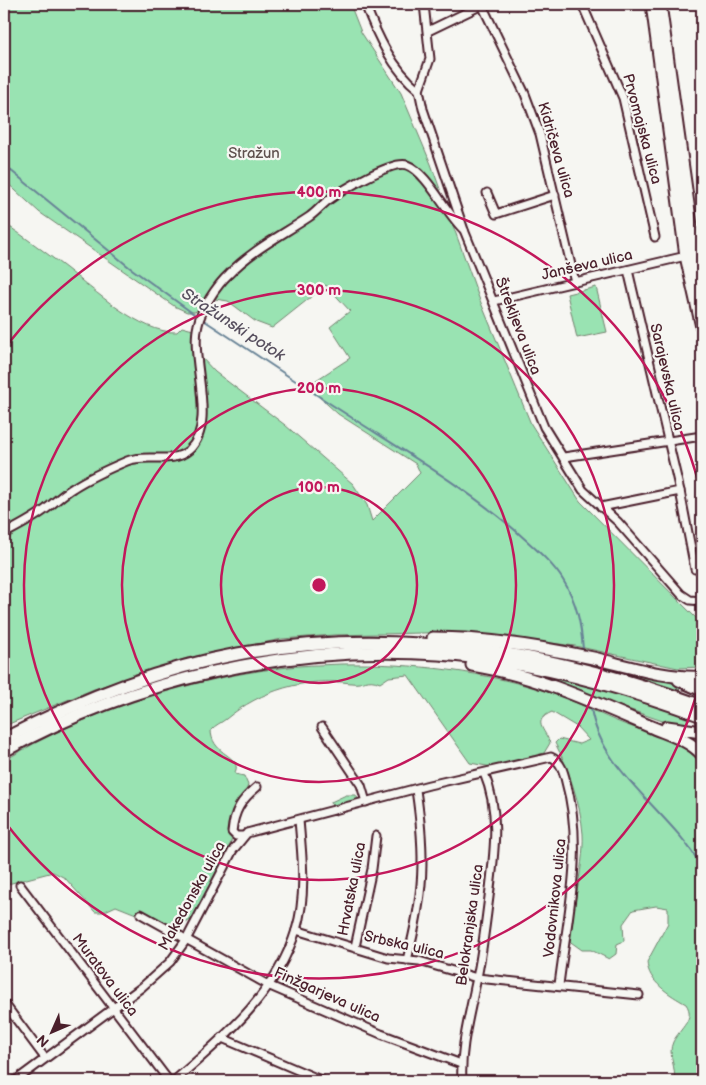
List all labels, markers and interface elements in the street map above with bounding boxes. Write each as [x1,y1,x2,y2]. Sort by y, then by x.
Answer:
street label: Prvomajska ulica [618,72,666,186]
street label: Kidričeva ulica [533,100,579,200]
park label: Stražun [228,144,280,163]
text: 400 m [297,183,341,202]
street label: Janševa ulica [540,245,634,285]
street label: Štrekljeva ulica [491,275,545,377]
text: 300 m [297,281,341,300]
water label: Stražunski potok [178,285,289,366]
street label: Sarajevska ulica [645,322,689,432]
text: 200 m [297,379,341,398]
text: 100 m [298,478,340,497]
centre of rings [310,576,328,594]
street label: Makedonska ulica [154,838,230,954]
street label: Vodovnikova ulica [539,838,571,958]
street label: Hrvatska ulica [334,841,370,937]
street label: Belokranjska ulica [452,863,488,987]
street label: Srbska ulica [362,927,446,963]
street label: Muratova ulica [68,930,142,1020]
street label: Finžgarjeva ulica [271,963,383,1027]
north arrow [28,1008,78,1058]
text: N [33,1031,53,1051]

